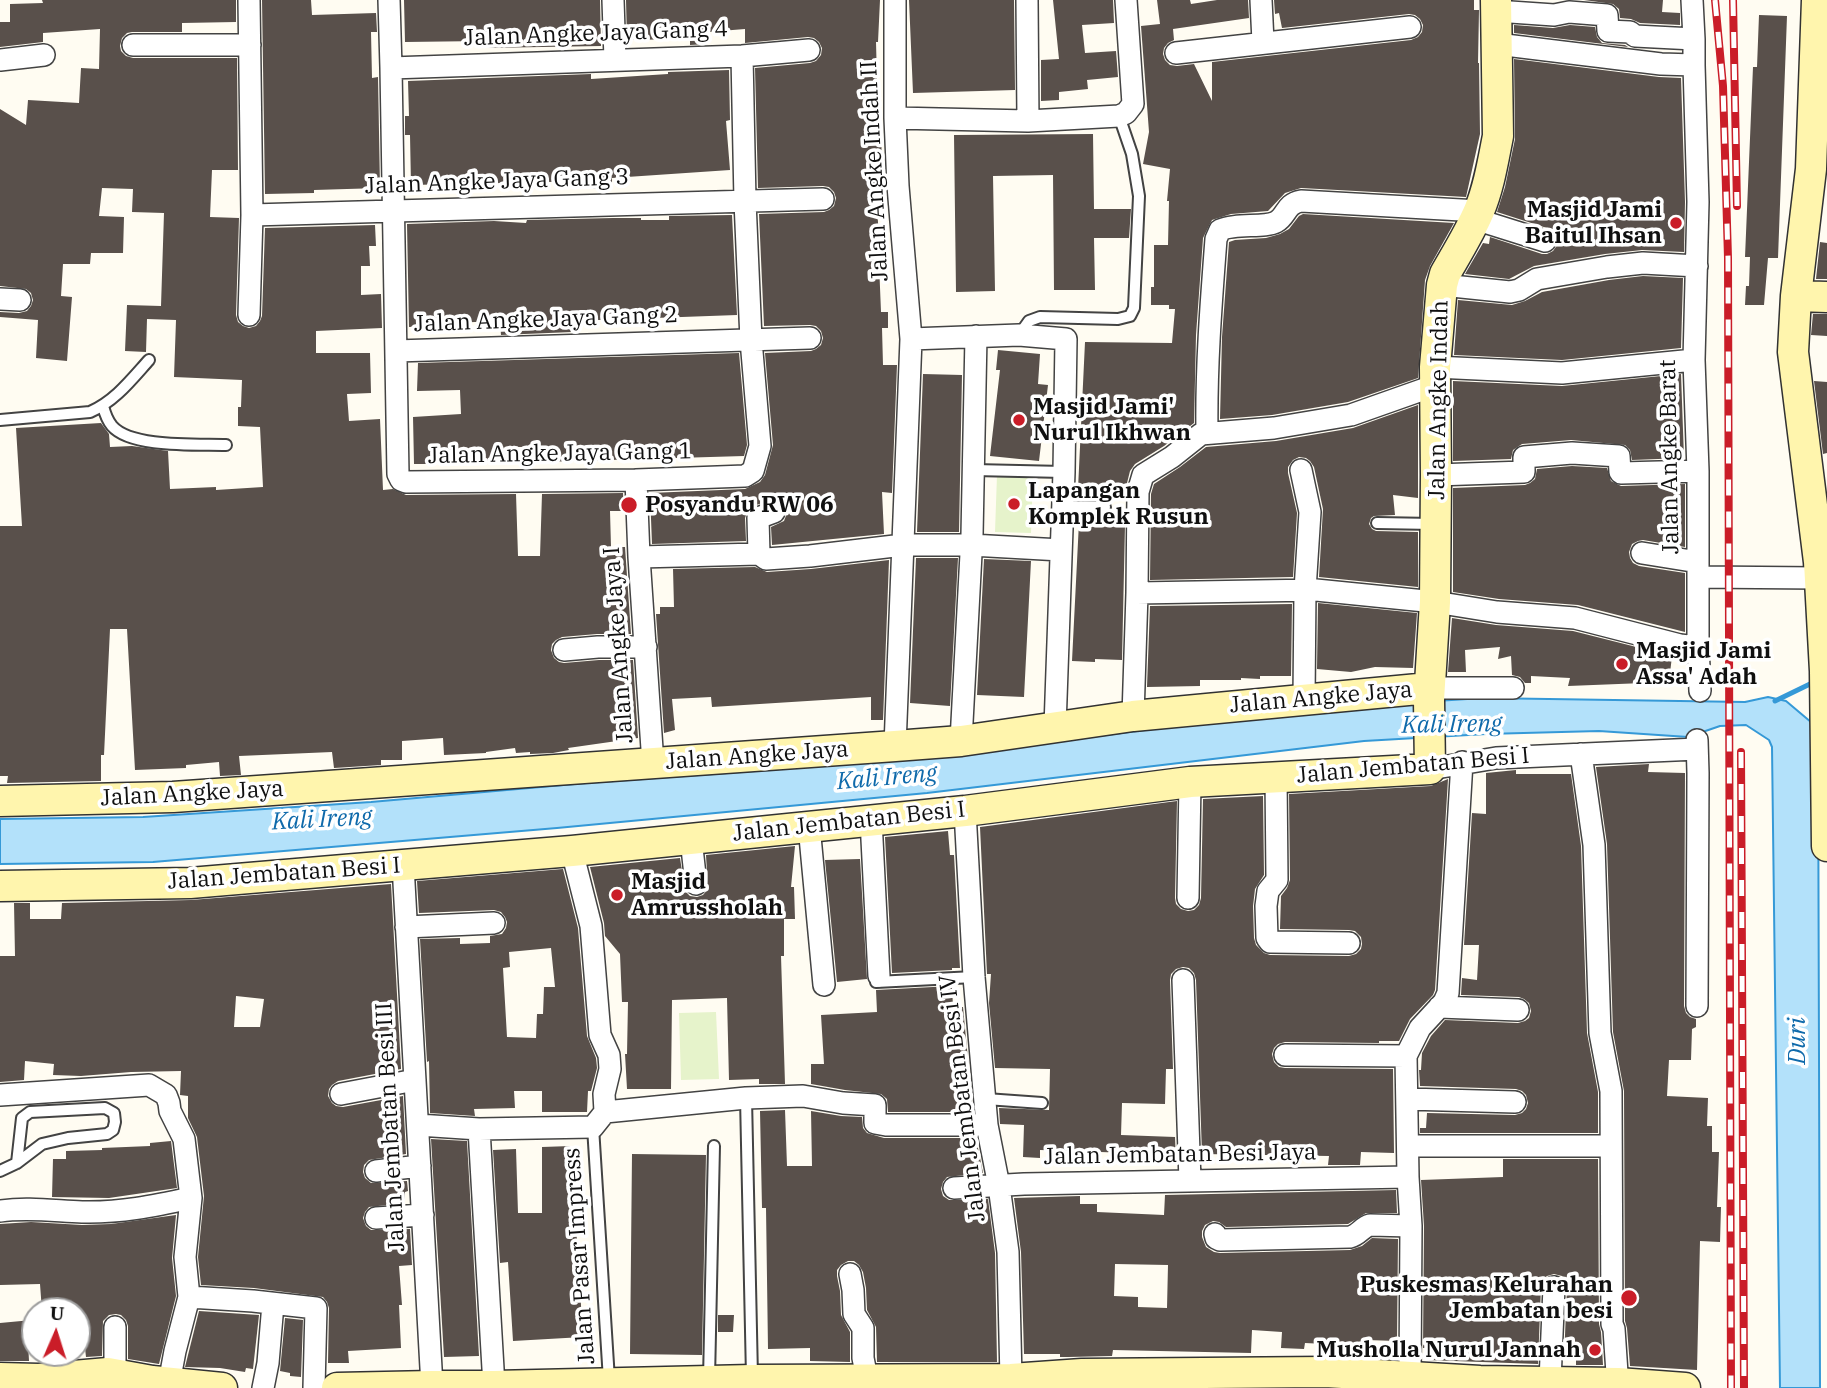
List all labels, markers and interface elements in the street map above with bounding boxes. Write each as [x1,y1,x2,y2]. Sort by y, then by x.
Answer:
street label: Jalan Angke Jaya Gang 4 [463,16,729,52]
street label: Jalan Angke Indah II [855,60,895,282]
street label: Jalan Angke Jaya Gang 3 [364,164,630,200]
place label: Masjid Jami Baitul Ihsan [1525,196,1662,250]
marker: Masjid Jami Baitul Ihsan [1668,215,1684,231]
street label: Jalan Angke Indah [1423,300,1455,500]
street label: Jalan Angke Jaya Gang 2 [413,302,679,338]
street label: Jalan Angke Barat [1655,359,1685,555]
place label: Masjid Jami' Nurul Ikhwan [1033,393,1191,447]
marker: Masjid Jami' Nurul Ikhwan [1011,412,1027,428]
street label: Jalan Angke Jaya Gang 1 [428,438,692,470]
place label: Lapangan Komplek Rusun [1028,477,1209,531]
place label: Posyandu RW 06 [645,491,834,519]
marker: Posyandu RW 06 [619,495,639,515]
marker: Lapangan Komplek Rusun [1006,496,1022,512]
street label: Jalan Angke Jaya I [598,546,640,744]
place label: Masjid Jami Assa' Adah [1636,637,1771,691]
marker: Masjid Jami Assa' Adah [1614,656,1630,672]
street label: Jalan Angke Jaya [1228,676,1414,720]
water label: Kali Ireng [1401,710,1503,740]
street label: Jalan Angke Jaya [665,736,849,776]
street label: Jalan Jembatan Besi I [1295,742,1531,790]
water label: Kali Ireng [836,759,938,797]
street label: Jalan Angke Jaya [100,775,284,813]
street label: Jalan Jembatan Besi I [731,796,967,848]
water label: Kali Ireng [271,803,373,837]
street label: Jalan Jembatan Besi I [167,852,401,896]
place label: Masjid Amrussholah [631,868,783,922]
marker: Masjid Amrussholah [609,887,625,903]
street label: Jalan Jembatan Besi IV [934,973,992,1223]
street label: Jalan Jembatan Besi III [371,1002,411,1252]
water label: Duri [1784,1017,1812,1065]
street label: Jalan Jembatan Besi Jaya [1043,1139,1317,1171]
street label: Jalan Pasar Impress [559,1147,601,1365]
place label: Puskesmas Kelurahan Jembatan besi [1360,1271,1613,1325]
marker: Puskesmas Kelurahan Jembatan besi [1619,1288,1639,1308]
north arrow [21,1297,91,1367]
text: U [49,1301,65,1325]
place label: Musholla Nurul Jannah [1316,1336,1581,1364]
marker: Musholla Nurul Jannah [1587,1342,1603,1358]

